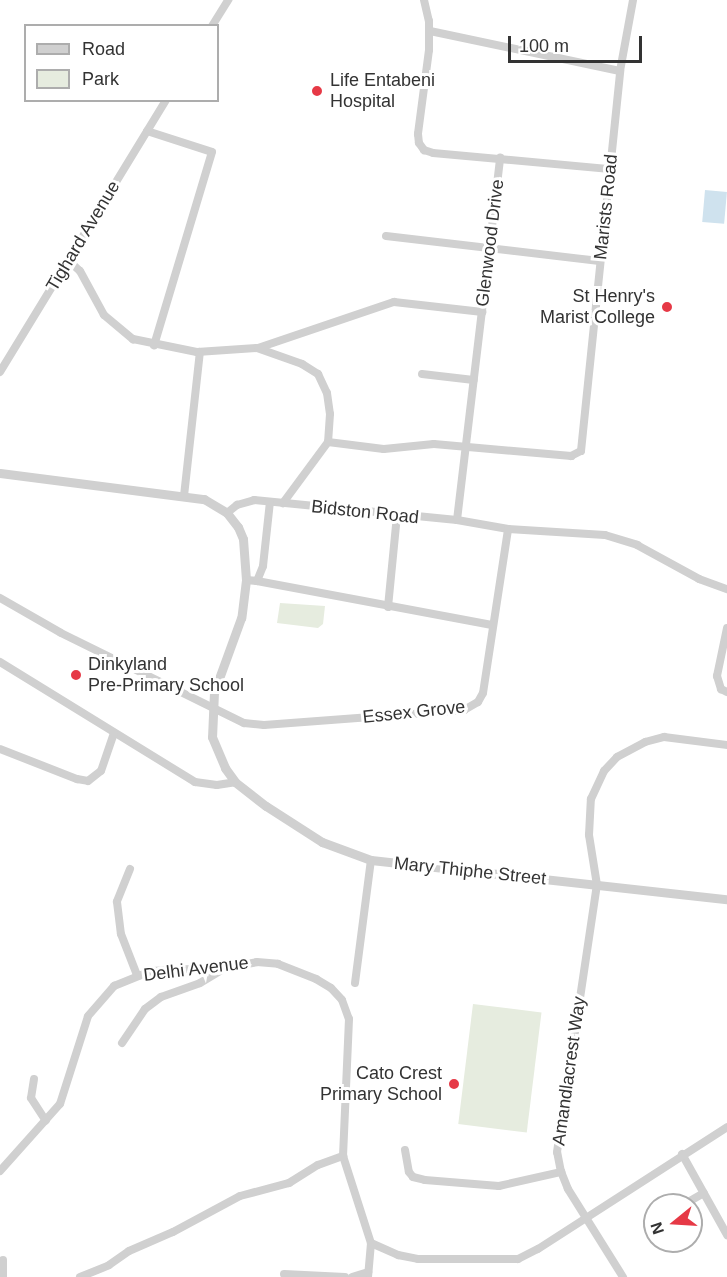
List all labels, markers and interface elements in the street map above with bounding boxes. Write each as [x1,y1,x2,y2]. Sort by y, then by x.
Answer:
legend [24,24,219,102]
scale bar [511,24,644,62]
text: 100 m [519,36,569,56]
text: Road [82,39,125,59]
text: Park [82,69,119,89]
place label: Life Entabeni Hospital [330,70,435,112]
marker: Life Entabeni Hospital [308,82,326,100]
street label: Marists Road [590,153,622,261]
street label: Tighard Avenue [41,176,125,296]
street label: Glenwood Drive [471,178,509,308]
place label: St Henry's Marist College [540,286,655,328]
marker: St Henry's Marist College [660,300,674,314]
street label: Bidston Road [310,496,420,528]
place label: Dinkyland Pre-Primary School [88,654,244,696]
marker: Dinkyland Pre-Primary School [69,668,83,682]
street label: Essex Grove [362,696,466,728]
street label: Mary Thiphe Street [393,852,547,890]
street label: Delhi Avenue [142,952,250,986]
street label: Amandlacrest Way [548,995,590,1147]
place label: Cato Crest Primary School [320,1063,442,1106]
marker: Cato Crest Primary School [447,1077,461,1091]
north arrow [643,1193,703,1253]
text: N [647,1220,667,1236]

